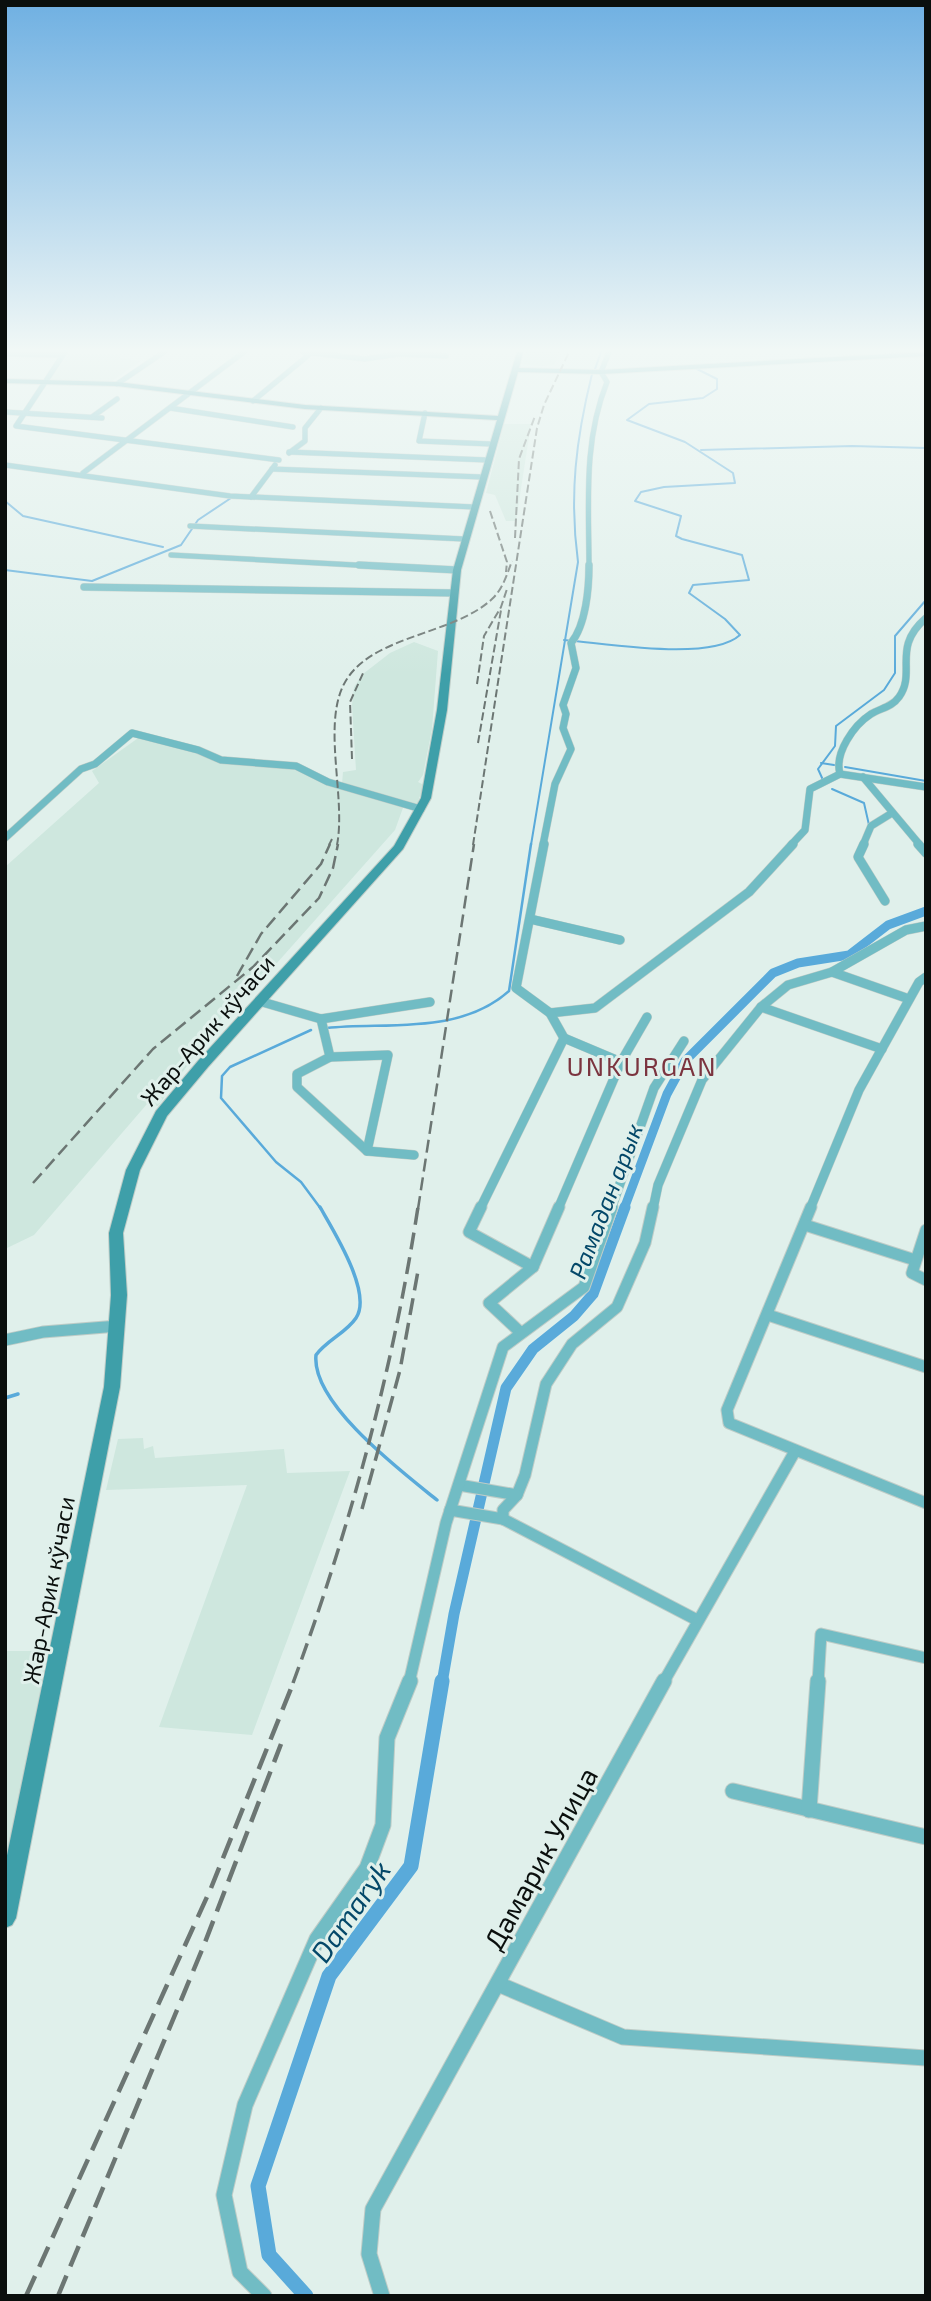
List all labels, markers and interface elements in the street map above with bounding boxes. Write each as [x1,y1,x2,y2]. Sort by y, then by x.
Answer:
street label: Жар-Арик кўчаси [134,949,281,1112]
district label: UNKURGAN [566,1050,718,1081]
water label: Рамадан арык [562,1119,648,1283]
street label: Жар-Арик кўчаси [16,1494,81,1686]
street label: Дамарик Улица [476,1761,604,1955]
water label: Damaryk [303,1854,397,1968]

